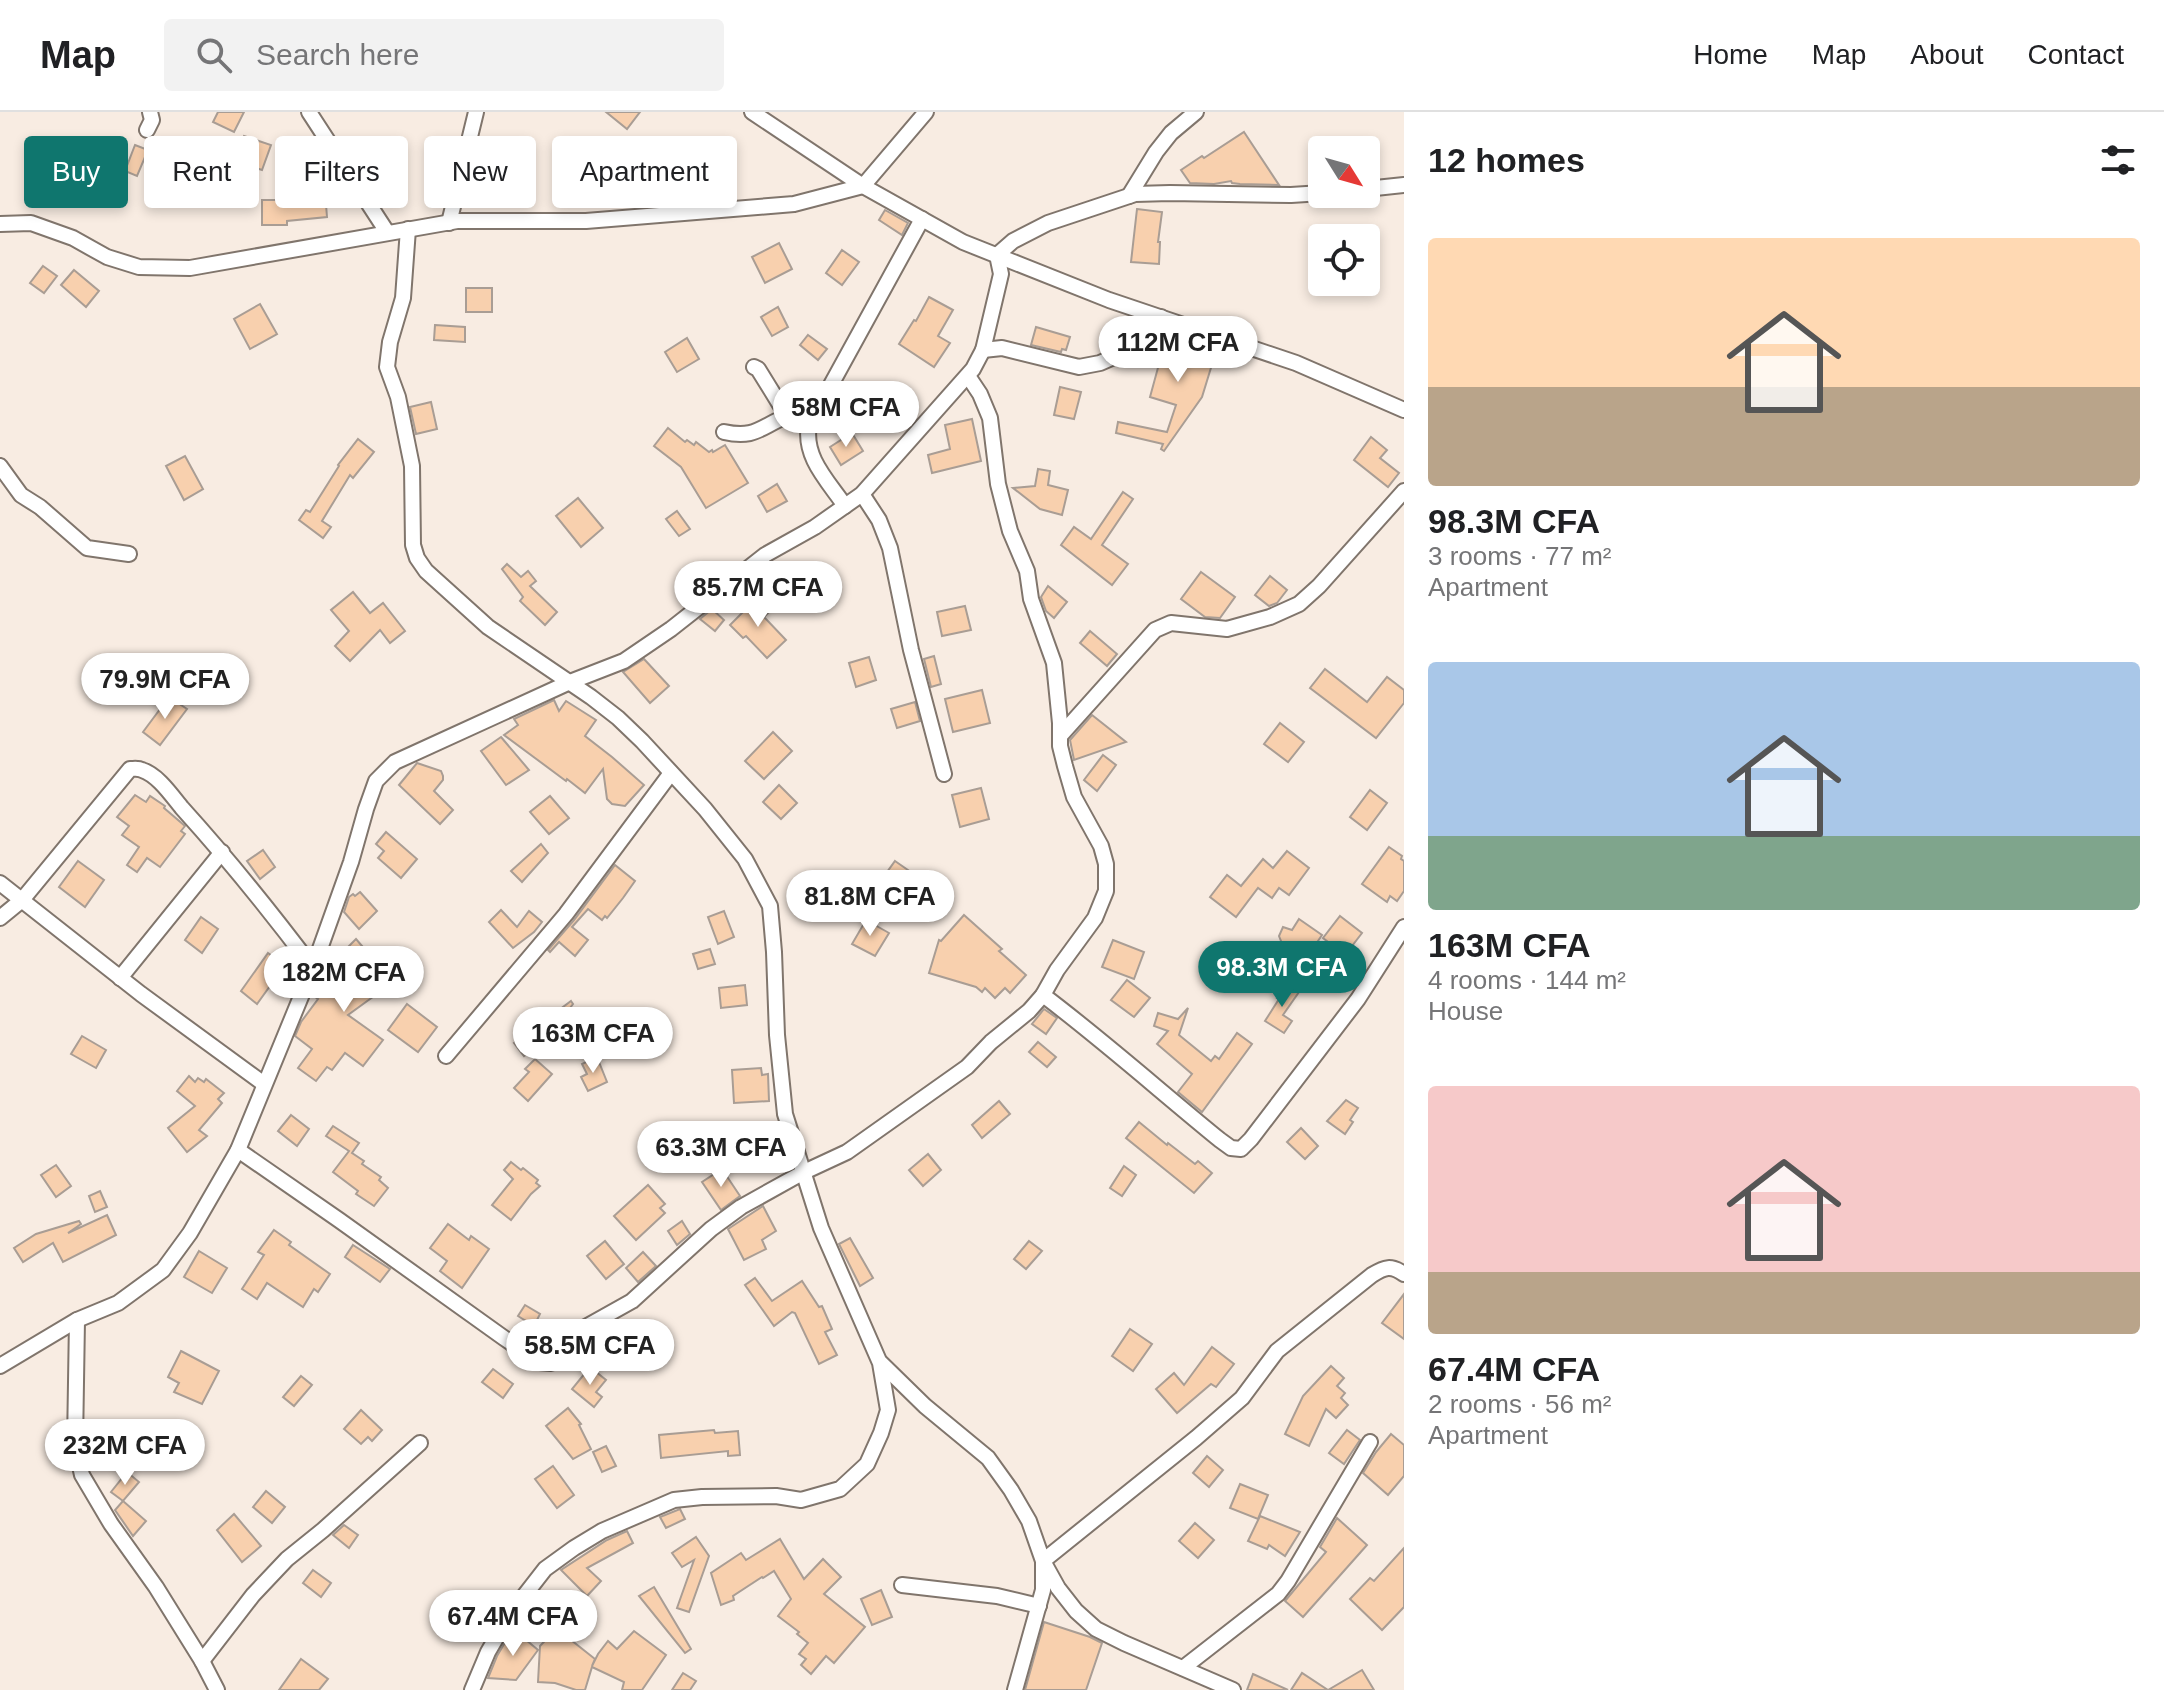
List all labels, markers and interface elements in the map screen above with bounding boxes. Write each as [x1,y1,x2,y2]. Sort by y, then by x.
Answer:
search box [164,19,724,91]
icon: search [192,33,236,77]
text: Map [40,34,116,76]
text: Search here [256,38,419,71]
text: Home [1693,39,1768,70]
text: Map [1812,39,1866,70]
text: About [1910,39,1984,70]
text: Contact [2028,39,2124,70]
chip: Buy [24,136,128,208]
chip: Rent [144,136,259,208]
chip: Filters [275,136,408,208]
chip: New [424,136,536,208]
chip: Apartment [552,136,737,208]
north arrow [1308,136,1380,208]
map controls [1308,136,1380,296]
icon: filters [2096,138,2140,182]
text: 12 homes [1428,141,1585,179]
button: locate [1308,224,1380,296]
icon: home [1712,290,1856,434]
pin: 112M CFA [1095,316,1261,384]
text: 112M CFA [1117,327,1239,357]
pin: 58M CFA [772,381,920,449]
text: 58M CFA [791,392,901,422]
text: 98.3M CFA [1428,502,1600,540]
text: 3 rooms · 77 m² [1428,541,1612,571]
pin: 85.7M CFA [666,561,850,629]
text: 85.7M CFA [692,572,824,602]
text: Apartment [1428,572,1548,602]
pin: 79.9M CFA [73,653,257,721]
text: 79.9M CFA [99,664,231,694]
icon: home [1712,714,1856,858]
pin: 81.8M CFA [778,870,962,938]
text: 81.8M CFA [804,881,936,911]
text: 163M CFA [1428,926,1591,964]
pin: 98.3M CFA [1190,941,1374,1009]
pin: 182M CFA [261,946,427,1014]
text: 98.3M CFA [1216,952,1348,982]
text: 182M CFA [282,957,406,987]
text: 4 rooms · 144 m² [1428,965,1626,995]
text: House [1428,996,1503,1026]
pin: 163M CFA [510,1007,676,1075]
text: 163M CFA [531,1018,655,1048]
pin: 63.3M CFA [629,1121,813,1189]
text: 63.3M CFA [655,1132,787,1162]
icon: home [1712,1138,1856,1282]
pin: 58.5M CFA [498,1319,682,1387]
text: 58.5M CFA [524,1330,656,1360]
text: 67.4M CFA [1428,1350,1600,1388]
text: 2 rooms · 56 m² [1428,1389,1612,1419]
pin: 232M CFA [42,1419,208,1487]
text: Apartment [1428,1420,1548,1450]
text: 232M CFA [63,1430,187,1460]
pin: 67.4M CFA [421,1590,605,1658]
text: 67.4M CFA [447,1601,579,1631]

